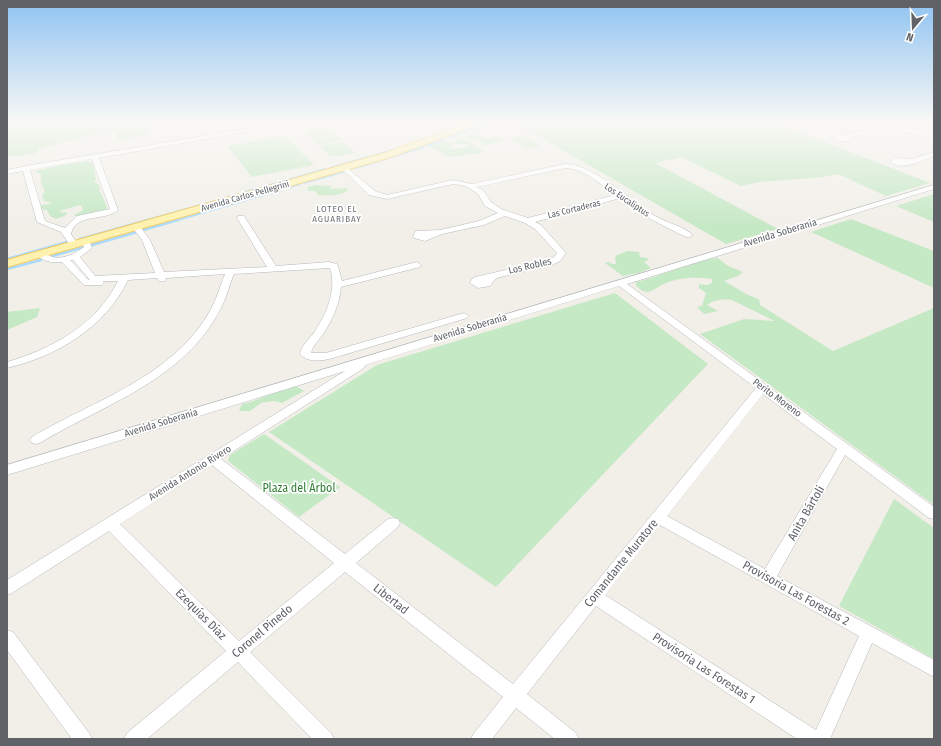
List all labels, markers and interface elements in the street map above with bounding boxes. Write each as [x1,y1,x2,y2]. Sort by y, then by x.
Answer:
north arrow [893,8,933,48]
text: N [905,30,915,44]
street label: Avenida Carlos Pellegrini [200,179,290,213]
street label: Los Eucaliptus [603,181,652,219]
street label: Las Cortaderas [547,198,602,220]
district label: LOTEO EL AGUARIBAY [312,204,362,224]
street label: Avenida Soberanía [741,215,818,250]
street label: Los Robles [507,255,553,277]
street label: Avenida Soberanía [431,310,508,345]
street label: Perito Moreno [750,376,804,420]
street label: Avenida Soberanía [122,405,199,440]
street label: Avenida Antonio Rivero [146,443,234,503]
park label: Plaza del Árbol [262,480,336,495]
street label: Anita Bártoli [785,483,827,543]
street label: Comandante Muratore [581,516,661,610]
street label: Provisoria Las Forestas 2 [740,558,852,628]
street label: Libertad [371,581,411,617]
street label: Ezequías Díaz [173,586,230,643]
street label: Coronel Pinedo [229,602,295,660]
street label: Provisoria Las Forestas 1 [650,630,758,706]

